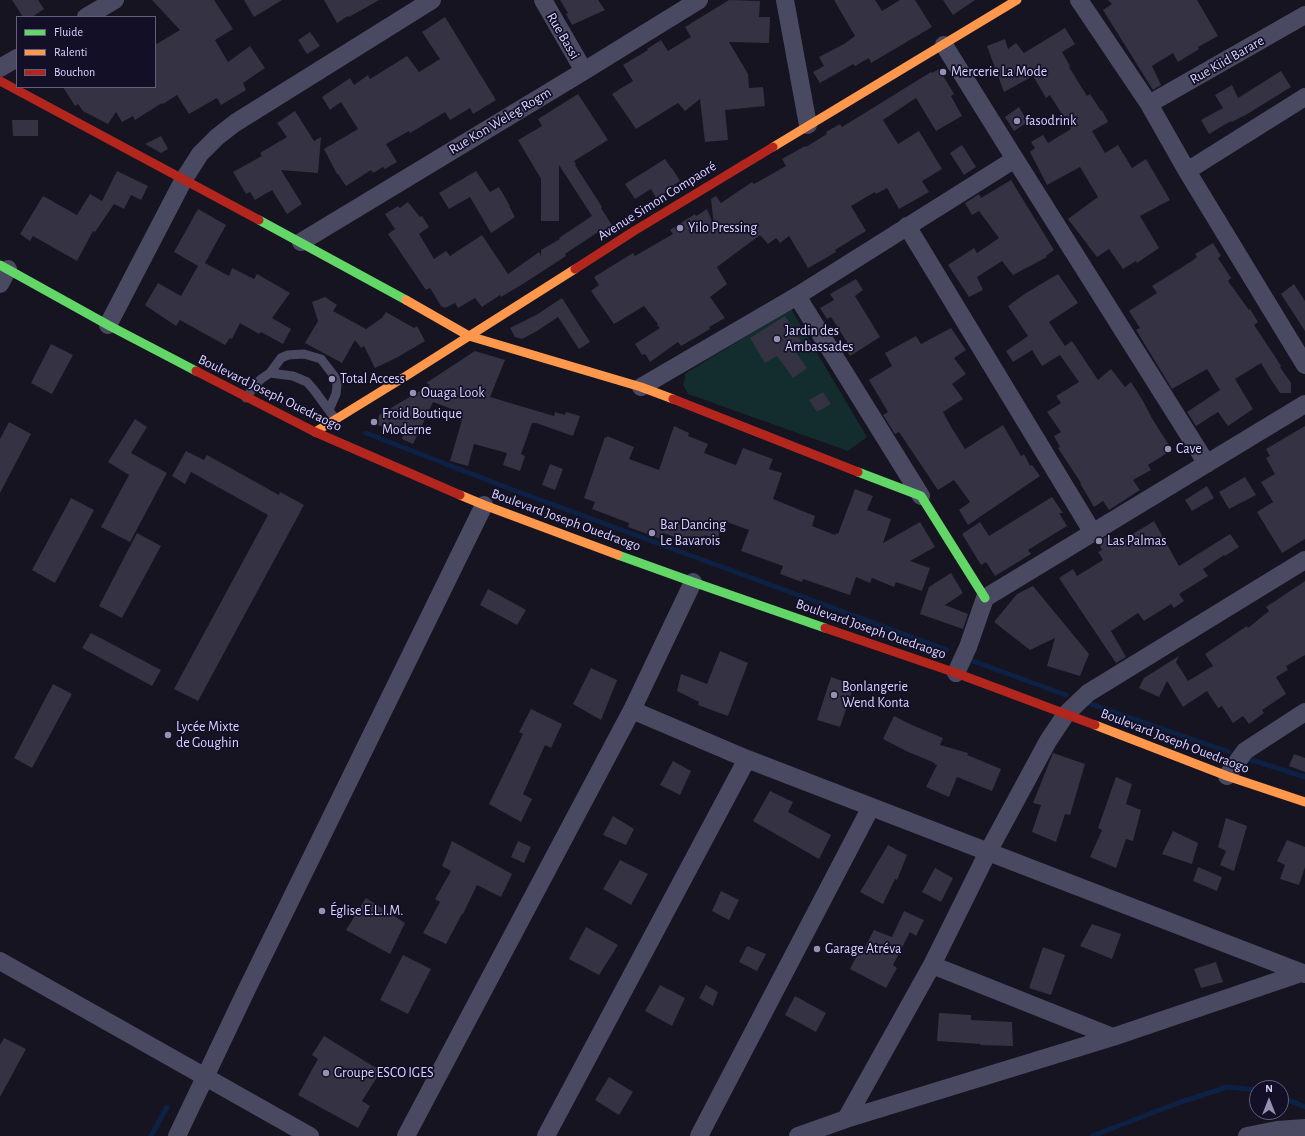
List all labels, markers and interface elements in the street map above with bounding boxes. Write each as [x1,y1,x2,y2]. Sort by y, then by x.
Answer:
street label: Rue Bassi [543,10,583,62]
legend [16,16,156,88]
text: Fluide [54,26,83,38]
street label: Rue Kiid Barare [1187,32,1267,88]
text: Ralenti [54,46,87,58]
place label: Mercerie La Mode [951,64,1047,80]
text: Bouchon [54,66,95,78]
marker: Mercerie La Mode [938,67,948,77]
street label: Rue Kon Weleg Rogm [446,84,554,158]
place label: fasodrink [1025,113,1076,129]
marker: fasodrink [1012,116,1022,126]
street label: Avenue Simon Compaoré [595,158,719,244]
place label: Yilo Pressing [688,220,757,236]
marker: Yilo Pressing [675,223,685,233]
place label: Jardin des Ambassades [785,323,854,356]
marker: Jardin des Ambassades [772,334,782,344]
street label: Boulevard Joseph Ouedraogo [195,351,345,435]
place label: Total Access [340,371,405,387]
marker: Total Access [327,374,337,384]
place label: Ouaga Look [421,385,485,401]
marker: Ouaga Look [408,388,418,398]
place label: Froid Boutique Moderne [382,406,462,438]
marker: Froid Boutique Moderne [369,417,379,427]
place label: Cave [1176,441,1202,457]
marker: Cave [1163,444,1173,454]
street label: Boulevard Joseph Ouedraogo [489,485,643,555]
place label: Bar Dancing Le Bavarois [660,517,726,550]
marker: Bar Dancing Le Bavarois [647,528,657,538]
place label: Las Palmas [1107,533,1166,549]
marker: Las Palmas [1094,536,1104,546]
street label: Boulevard Joseph Ouedraogo [794,595,948,663]
place label: Bonlangerie Wend Konta [842,679,909,712]
marker: Bonlangerie Wend Konta [829,690,839,700]
street label: Boulevard Joseph Ouedraogo [1098,705,1252,777]
place label: Lycée Mixte de Goughin [176,719,239,752]
marker: Lycée Mixte de Goughin [163,730,173,740]
place label: Église E.L.I.M. [330,903,404,919]
marker: Église E.L.I.M. [317,906,327,916]
place label: Garage Atréva [825,941,901,957]
marker: Garage Atréva [812,944,822,954]
place label: Groupe ESCO IGES [334,1065,434,1081]
marker: Groupe ESCO IGES [321,1068,331,1078]
north arrow [1249,1080,1289,1120]
text: N [1265,1083,1273,1094]

